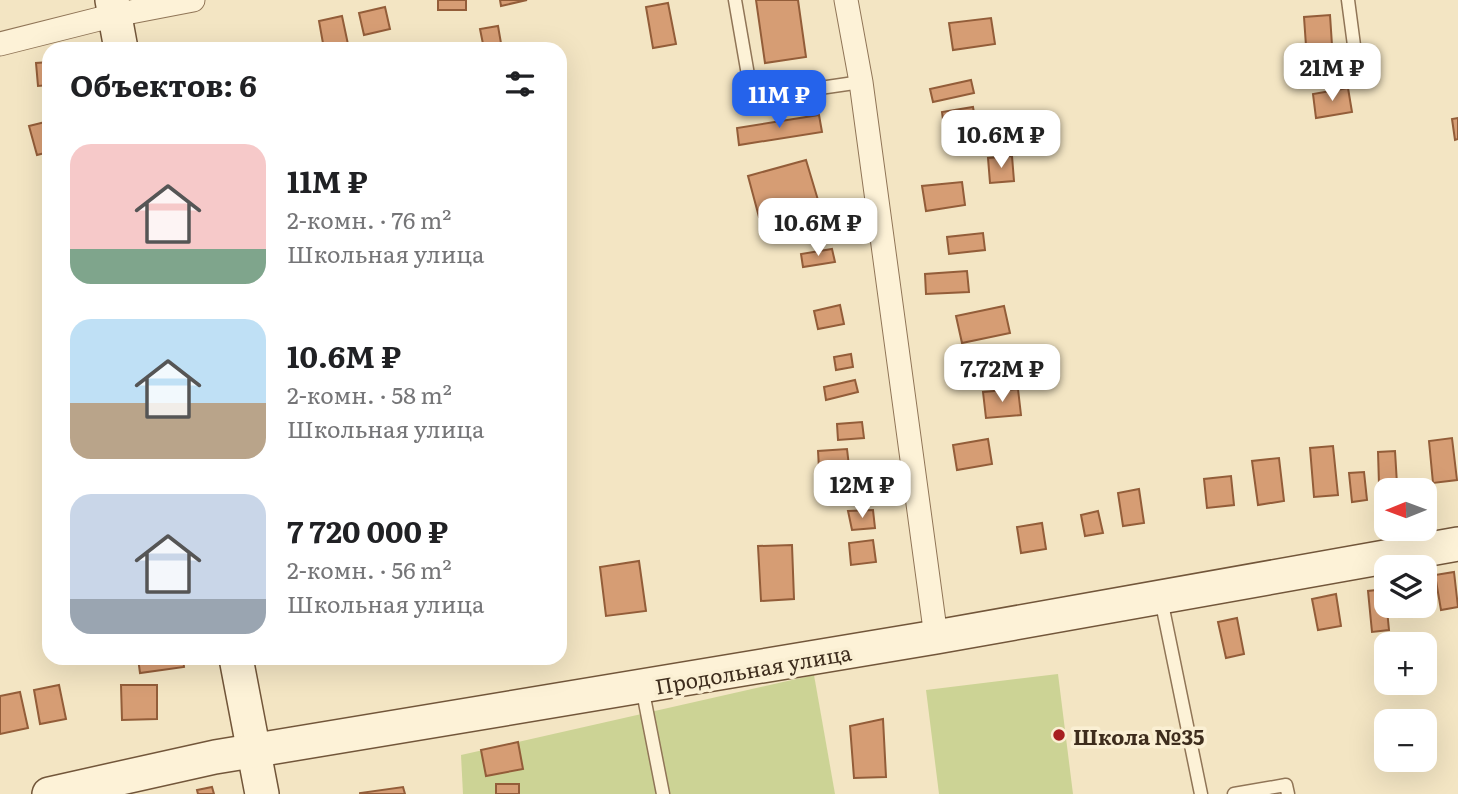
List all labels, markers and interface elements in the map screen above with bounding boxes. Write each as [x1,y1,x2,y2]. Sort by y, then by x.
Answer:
pin: 21M ₽ [1283,43,1381,103]
text: 21M ₽ [1300,49,1364,83]
text: Объектов: 6 [70,62,257,106]
icon: filters [501,65,539,103]
pin: 11M ₽ [730,71,828,130]
text: 11M ₽ [748,76,810,110]
pin: 10.6M ₽ [936,110,1066,170]
text: 10.6M ₽ [957,116,1045,150]
text: 11M ₽ [287,158,368,202]
icon: home [126,172,210,256]
pin: 10.6M ₽ [753,198,883,258]
text: 2-комн. · 76 m² [287,202,452,236]
text: 10.6M ₽ [774,204,862,238]
text: Школьная улица [287,236,484,270]
text: 10.6M ₽ [287,333,401,377]
pin: 7.72M ₽ [937,344,1067,404]
icon: home [126,347,210,431]
text: 7.72M ₽ [960,350,1044,384]
text: 2-комн. · 58 m² [287,377,452,411]
text: Школьная улица [287,411,484,445]
pin: 12M ₽ [813,461,911,520]
text: 12M ₽ [830,466,894,500]
north arrow [1374,478,1437,541]
map controls [1374,478,1437,772]
text: 7 720 000 ₽ [287,508,448,552]
icon: home [126,522,210,606]
text: 2-комн. · 56 m² [287,552,452,586]
button: layers [1374,555,1437,618]
text: Школьная улица [287,586,484,620]
button: + [1374,632,1437,695]
street label: Продольная улица [652,635,854,701]
button: − [1374,709,1437,772]
place label: Школа №35 [1073,720,1204,751]
marker: Школа №35 [1051,727,1067,743]

